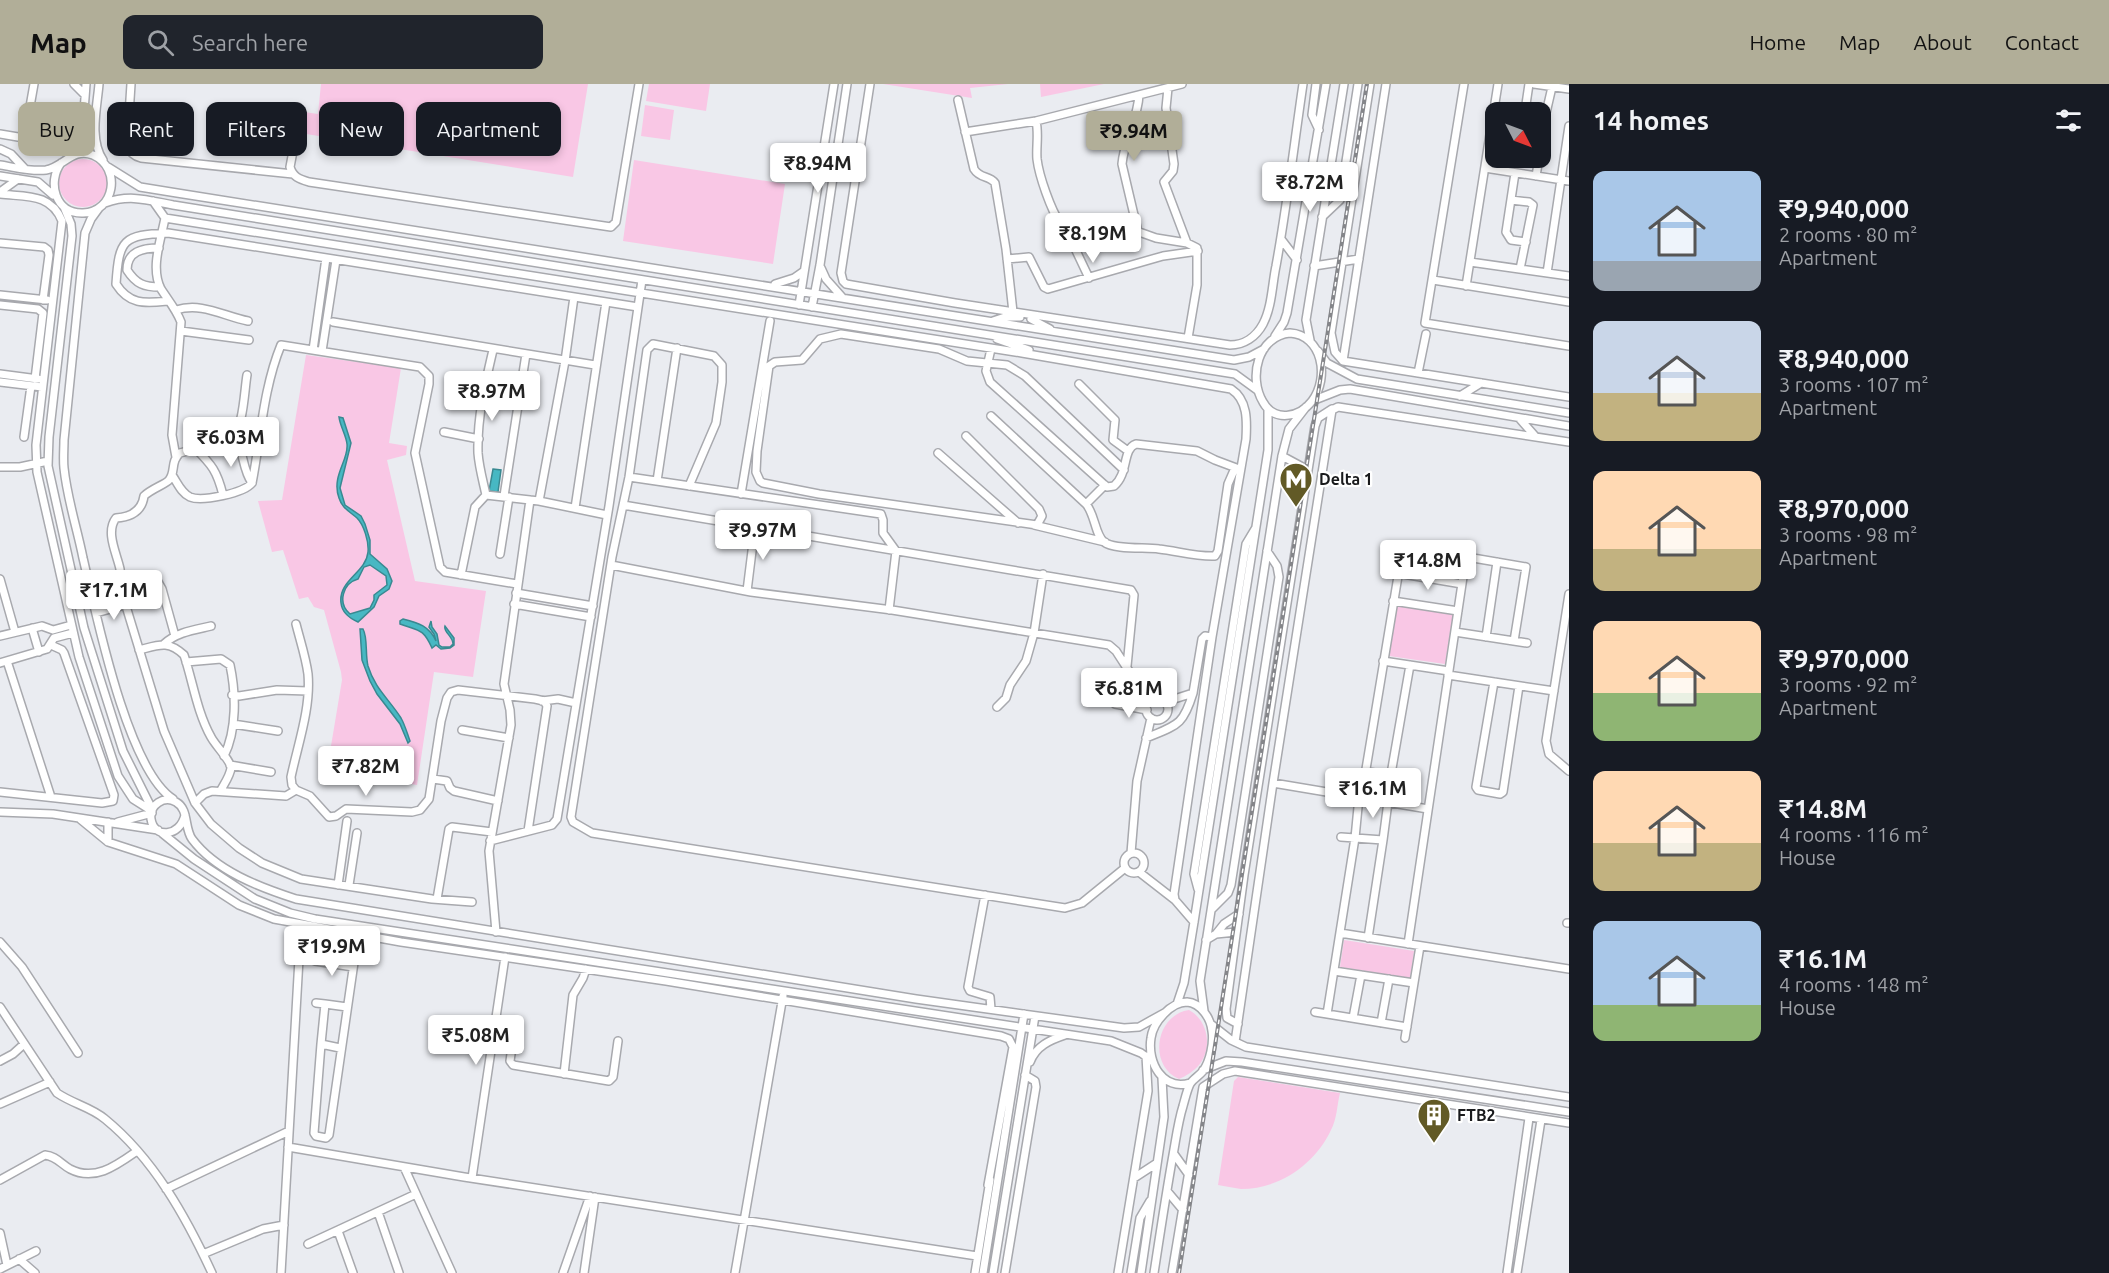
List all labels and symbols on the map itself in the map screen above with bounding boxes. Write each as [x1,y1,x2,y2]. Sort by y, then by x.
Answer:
north arrow [1485,102,1551,168]
pin: ₹9.94M [1085,111,1183,162]
pin: ₹8.94M [769,143,867,194]
pin: ₹8.72M [1261,162,1359,213]
pin: ₹8.19M [1044,213,1142,264]
pin: ₹8.97M [443,371,541,422]
pin: ₹6.03M [182,417,280,468]
metro station icon: Delta 1 [1278,461,1314,508]
place label: Delta 1 [1319,470,1373,488]
pin: ₹9.97M [714,510,812,561]
pin: ₹14.8M [1379,540,1477,591]
pin: ₹17.1M [65,570,163,621]
pin: ₹6.81M [1080,668,1178,719]
pin: ₹7.82M [317,746,415,797]
pin: ₹16.1M [1324,768,1422,819]
pin: ₹19.9M [283,926,381,977]
pin: ₹5.08M [427,1015,525,1066]
building icon: FTB2 [1416,1097,1452,1144]
place label: FTB2 [1457,1106,1496,1124]

